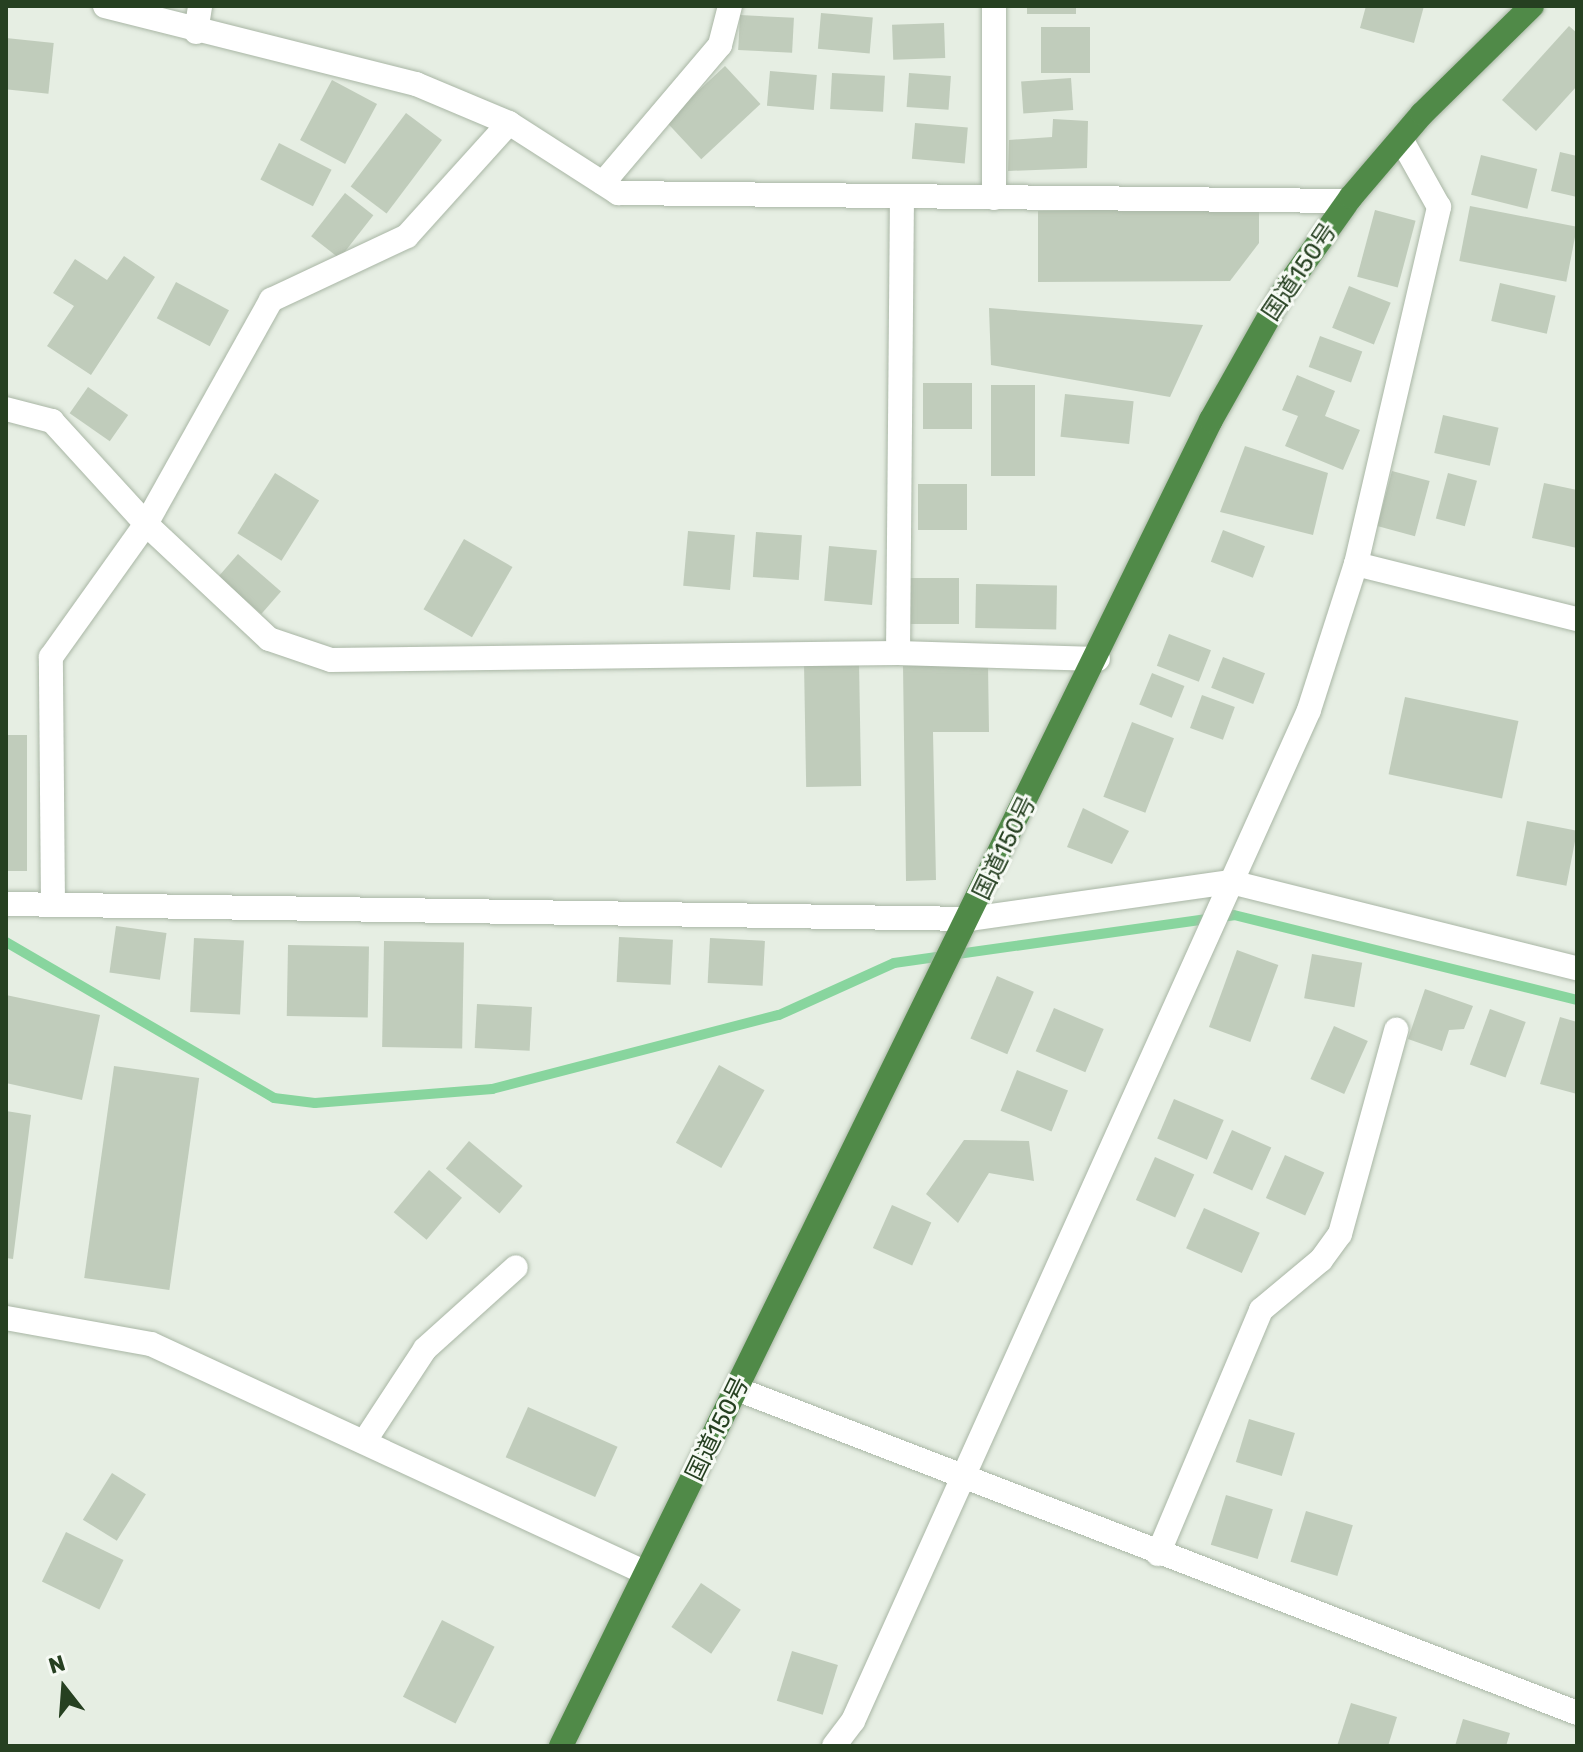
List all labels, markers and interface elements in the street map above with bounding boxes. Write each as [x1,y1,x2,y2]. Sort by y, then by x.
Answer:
street label: 国道150号 [1257,218,1343,326]
street label: 国道150号 [968,791,1042,905]
street label: 国道150号 [681,1372,755,1486]
north arrow [24,1648,104,1728]
text: N [45,1649,68,1680]

